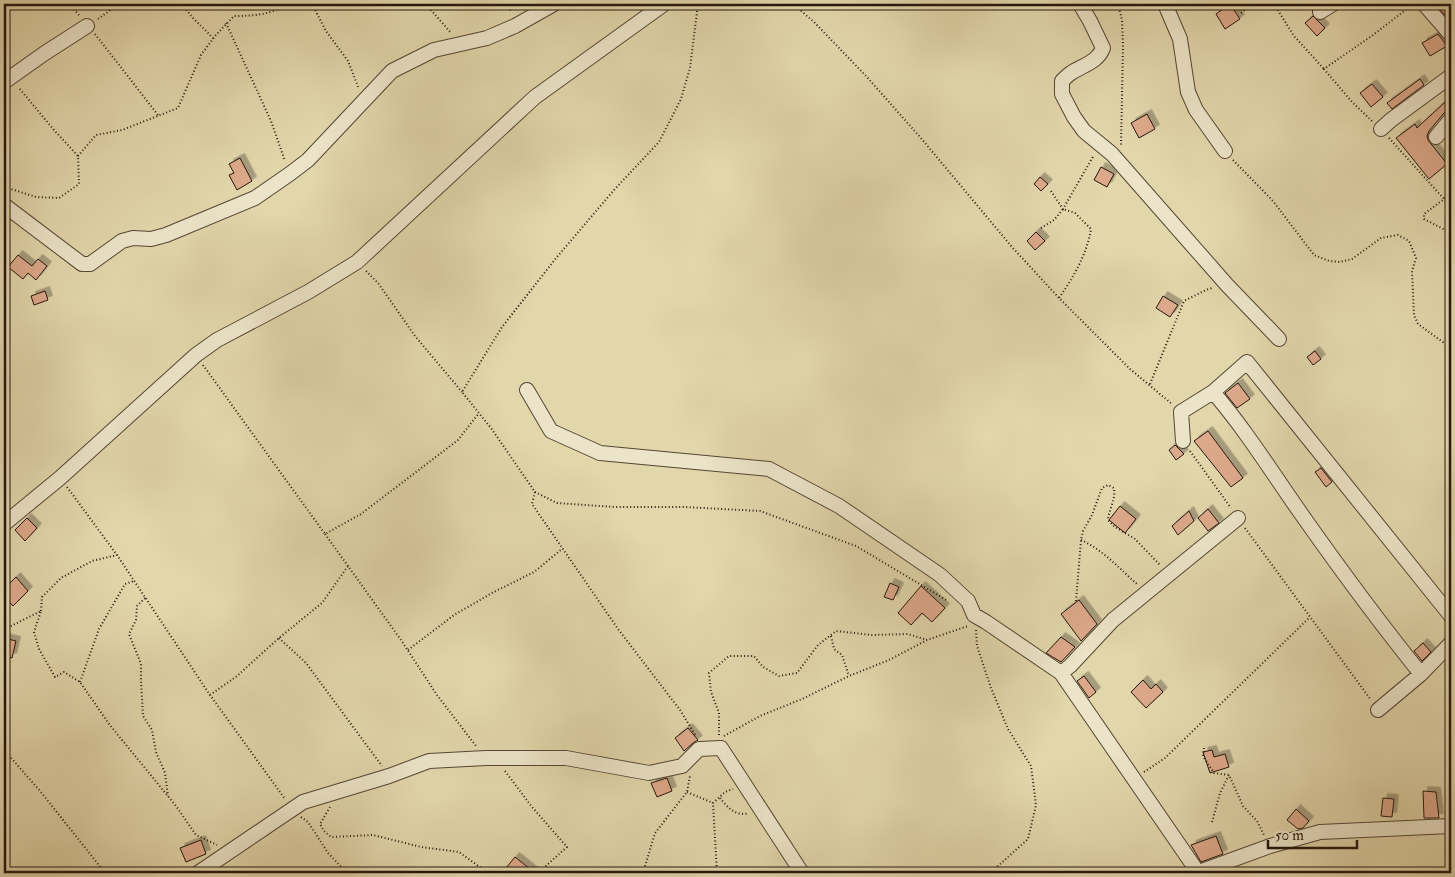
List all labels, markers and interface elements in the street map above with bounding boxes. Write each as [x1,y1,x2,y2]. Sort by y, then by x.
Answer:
scale bar [1268,817,1356,849]
text: 50 m [1275,826,1304,845]

